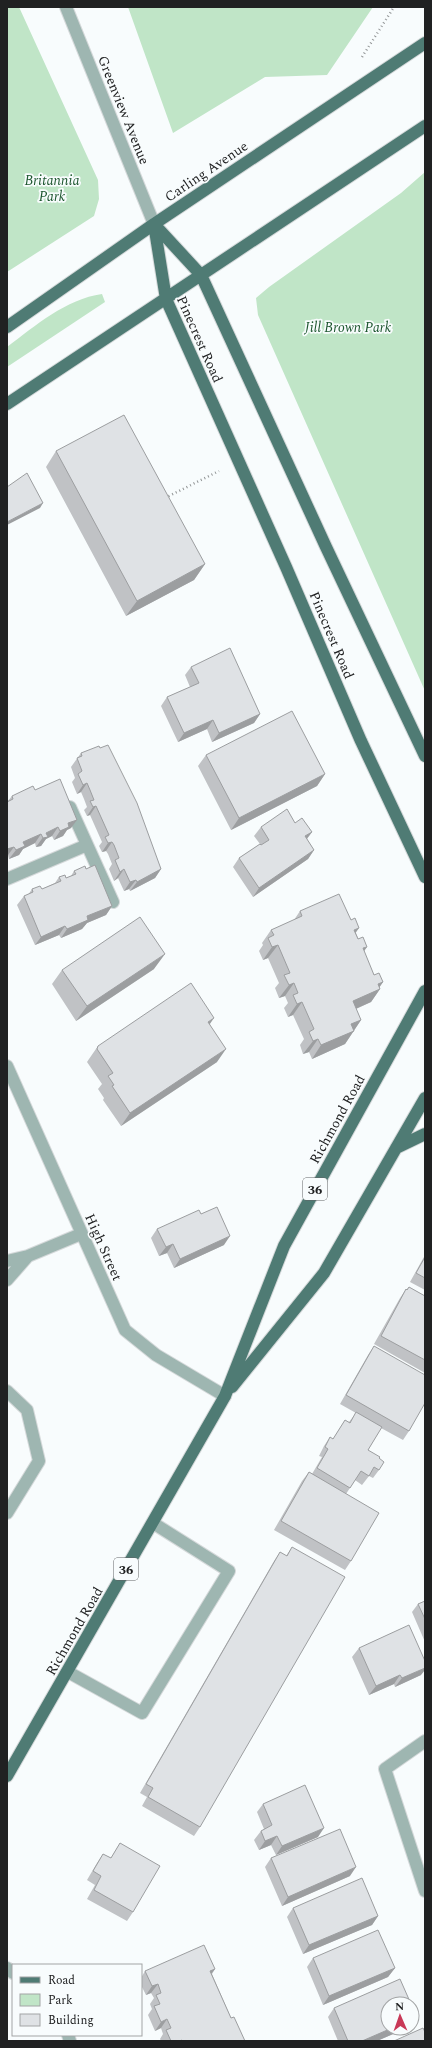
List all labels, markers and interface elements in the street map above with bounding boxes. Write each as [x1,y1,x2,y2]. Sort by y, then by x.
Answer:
street label: Greenview Avenue [92,52,155,168]
street label: Carling Avenue [160,136,252,207]
park label: Britannia Park [24,170,80,207]
street label: Pinecrest Road [171,292,228,386]
park label: Jill Brown Park [304,317,392,338]
street label: Pinecrest Road [304,588,359,682]
street label: Richmond Road [304,1071,371,1168]
road number: 36 [303,1178,327,1200]
street label: High Street [79,1210,128,1284]
road number: 36 [114,1558,138,1580]
street label: Richmond Road [41,1583,108,1679]
legend [12,1964,142,2036]
text: Road [48,1971,75,1990]
text: Park [48,1991,73,2010]
north arrow [380,1996,420,2036]
text: N [395,1998,404,2015]
text: Building [48,2011,94,2030]

